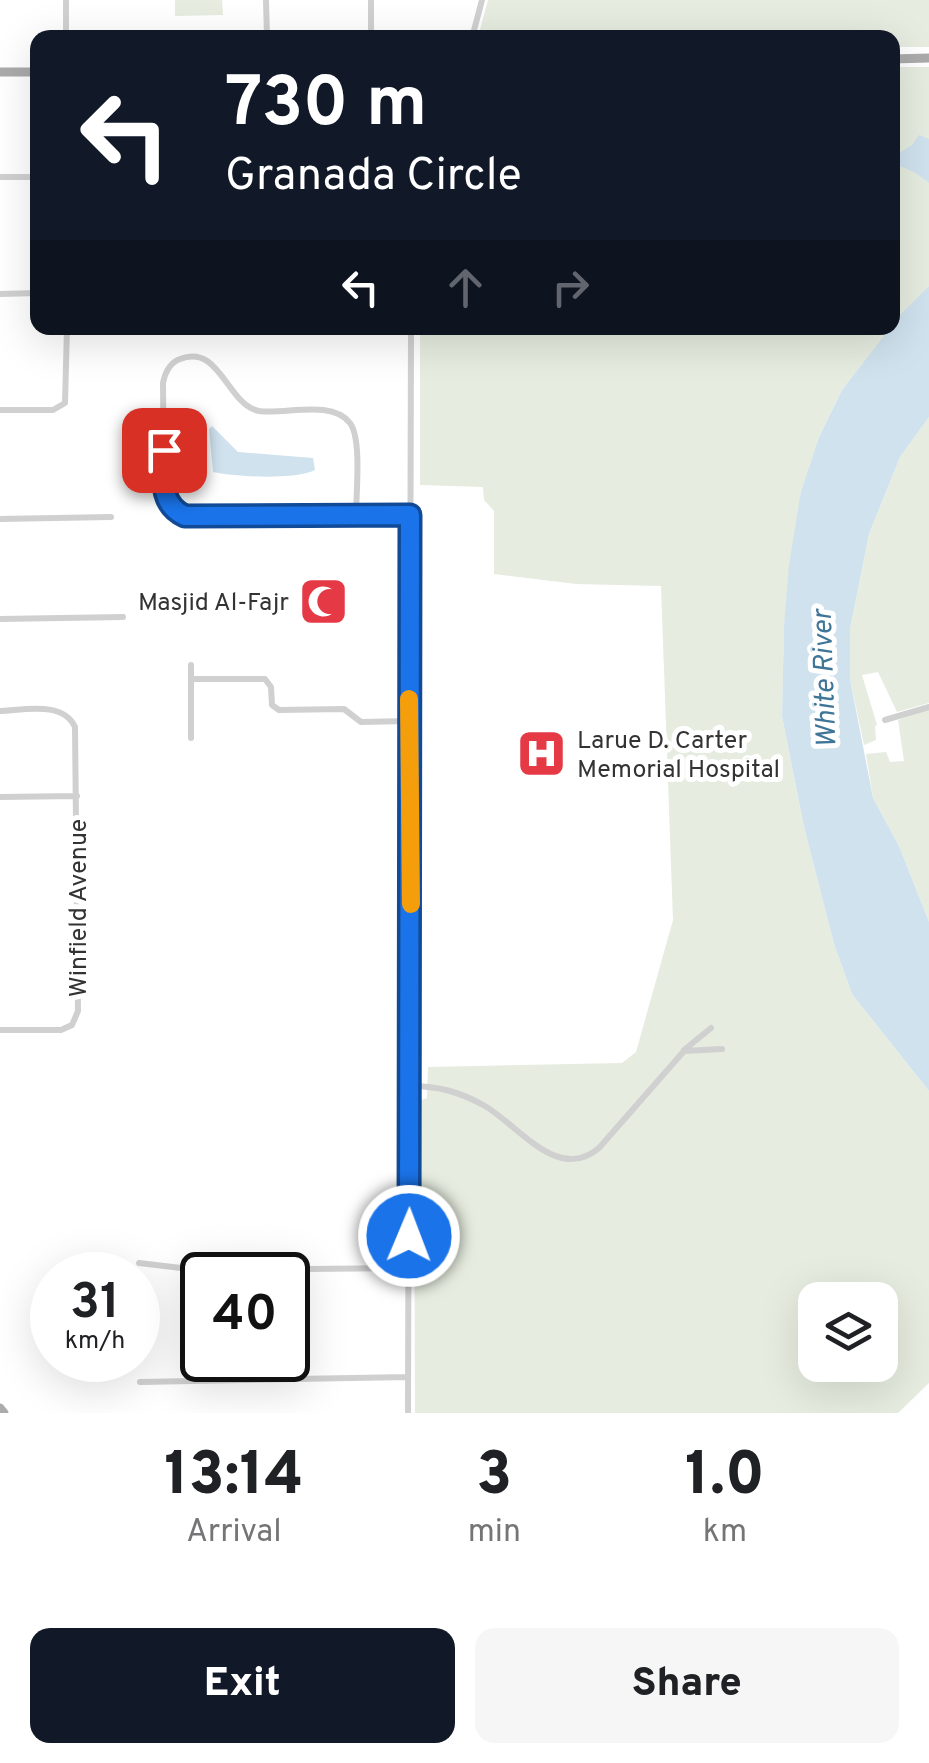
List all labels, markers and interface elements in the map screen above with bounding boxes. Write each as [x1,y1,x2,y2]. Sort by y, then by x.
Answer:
text: 730 m [225,62,427,151]
icon: left [60,70,190,200]
text: Granada Circle [225,149,522,206]
icon: left [333,260,388,315]
icon: ahead [438,260,493,315]
icon: right [543,260,598,315]
pin [122,408,207,493]
icon: arrive [137,423,192,478]
mosque icon: Masjid Al-Fajr [298,575,350,627]
place label: Masjid Al-Fajr [138,588,289,620]
water label: White River [806,607,846,749]
place label: Larue D. Carter Memorial Hospital [577,726,780,787]
hospital icon: Larue D. Carter Memorial Hospital [516,727,568,779]
street label: Winfield Avenue [64,819,96,997]
position arrow [357,1184,461,1288]
speed limit sign: 40 [180,1252,310,1382]
text: 31 [70,1273,120,1336]
map controls [798,1282,898,1382]
button: layers [798,1282,898,1382]
text: km/h [65,1326,125,1358]
text: 13:14 [164,1440,304,1516]
text: 3 [476,1440,512,1516]
text: 1.0 [685,1440,765,1516]
text: Arrival [186,1513,282,1553]
text: min [468,1513,521,1553]
text: km [703,1513,747,1553]
button: Exit [30,1628,455,1743]
button: Share [475,1628,899,1743]

